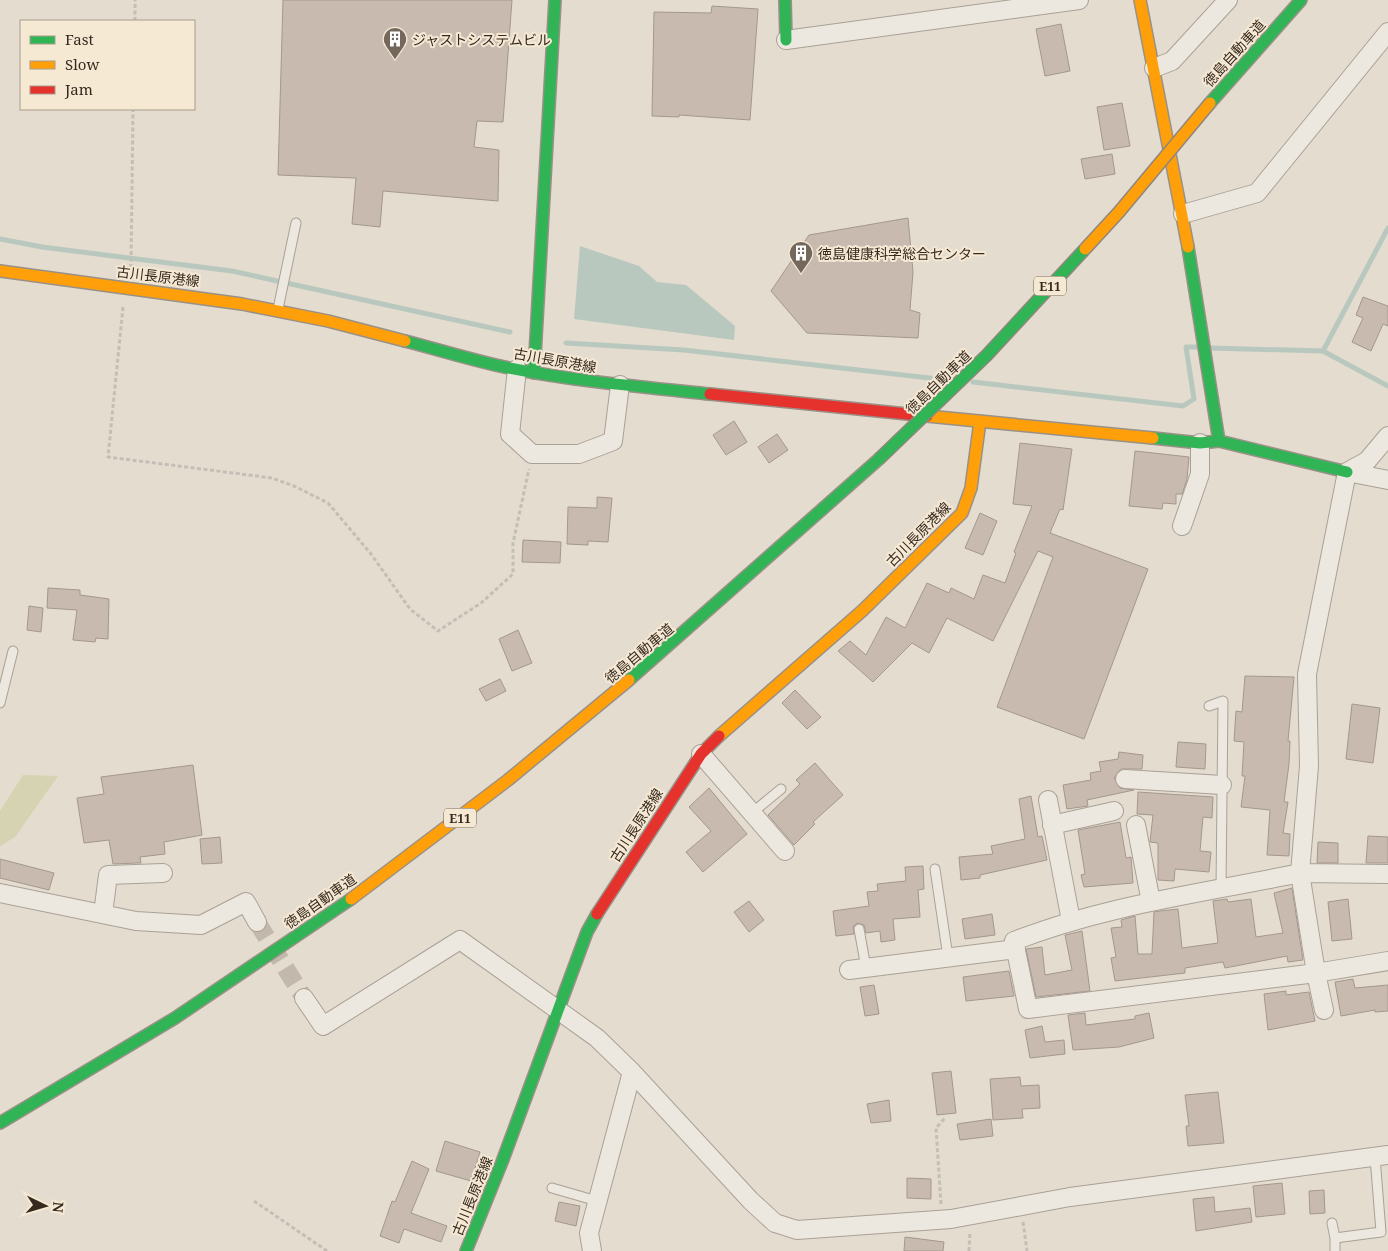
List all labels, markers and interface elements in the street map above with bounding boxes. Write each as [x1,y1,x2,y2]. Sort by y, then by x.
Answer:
street label: 徳島自動車道 [1199,15,1269,91]
legend [20,20,195,110]
building icon: ジャストシステムビル [382,26,408,60]
text: Fast [65,29,94,49]
place label: ジャストシステムビル [412,30,551,49]
text: Slow [65,54,99,74]
text: Jam [64,79,93,99]
building icon: 徳島健康科学総合センター [788,240,814,274]
place label: 徳島健康科学総合センター [818,244,986,263]
street label: 古川長原港線 [115,261,201,291]
road number: E11 [1034,276,1066,296]
street label: 古川長原港線 [512,343,598,377]
street label: 徳島自動車道 [901,346,975,418]
street label: 古川長原港線 [882,498,954,570]
street label: 徳島自動車道 [601,619,677,687]
street label: 古川長原港線 [605,785,667,865]
road number: E11 [444,808,476,828]
street label: 徳島自動車道 [280,869,360,933]
street label: 古川長原港線 [447,1153,497,1239]
north arrow [20,1181,70,1231]
text: N [49,1201,68,1214]

